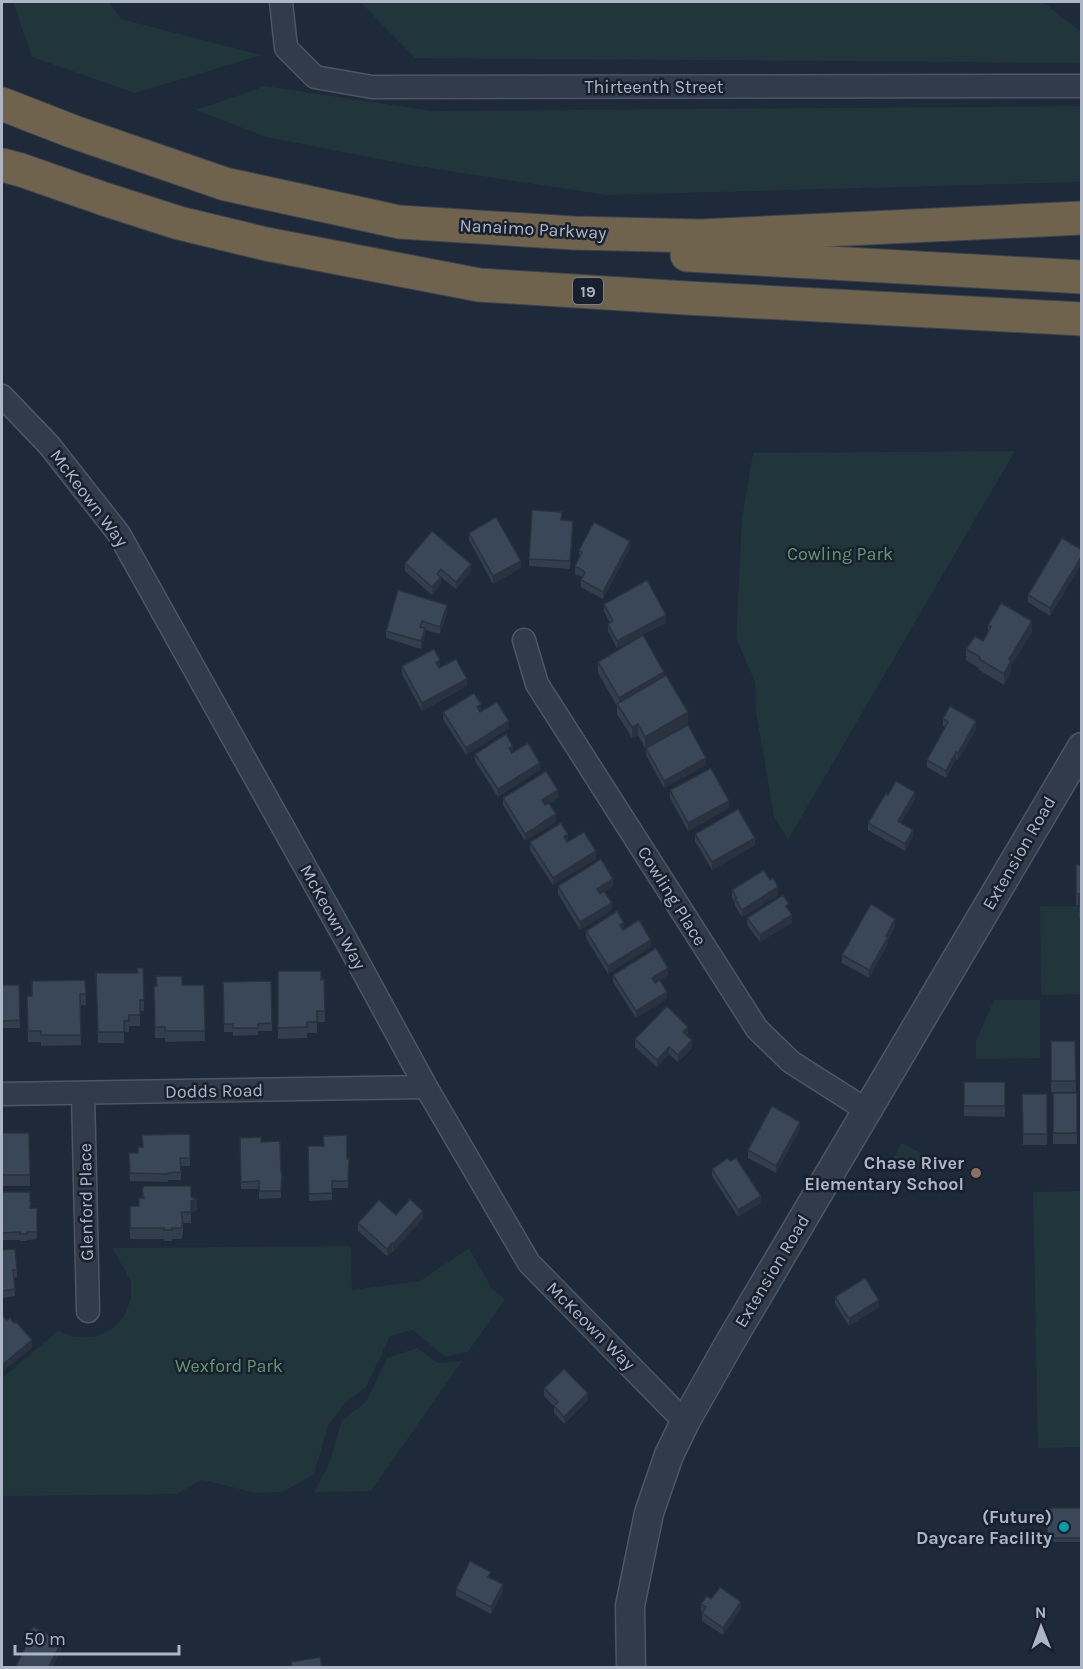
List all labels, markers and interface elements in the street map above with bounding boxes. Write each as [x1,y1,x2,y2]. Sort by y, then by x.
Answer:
street label: Thirteenth Street [584,76,724,98]
street label: Nanaimo Parkway [459,214,608,244]
road number: 19 [573,278,603,304]
street label: McKeown Way [45,445,133,552]
park label: Cowling Park [787,543,893,565]
street label: Extension Road [978,792,1060,914]
street label: Cowling Place [633,842,711,950]
street label: McKeown Way [295,861,371,974]
street label: Dodds Road [165,1079,263,1103]
street label: Glenford Place [74,1143,98,1261]
place label: Chase River Elementary School [804,1152,964,1195]
marker: Chase River Elementary School [969,1166,983,1180]
street label: Extension Road [730,1211,814,1331]
street label: McKeown Way [542,1277,640,1375]
park label: Wexford Park [175,1355,283,1377]
place label: (Future) Daycare Facility [916,1506,1052,1549]
marker: (Future) Daycare Facility [1057,1520,1071,1534]
north arrow [1011,1597,1071,1657]
text: N [1035,1603,1047,1622]
scale bar [15,1618,178,1656]
text: 50 m [24,1628,66,1650]

